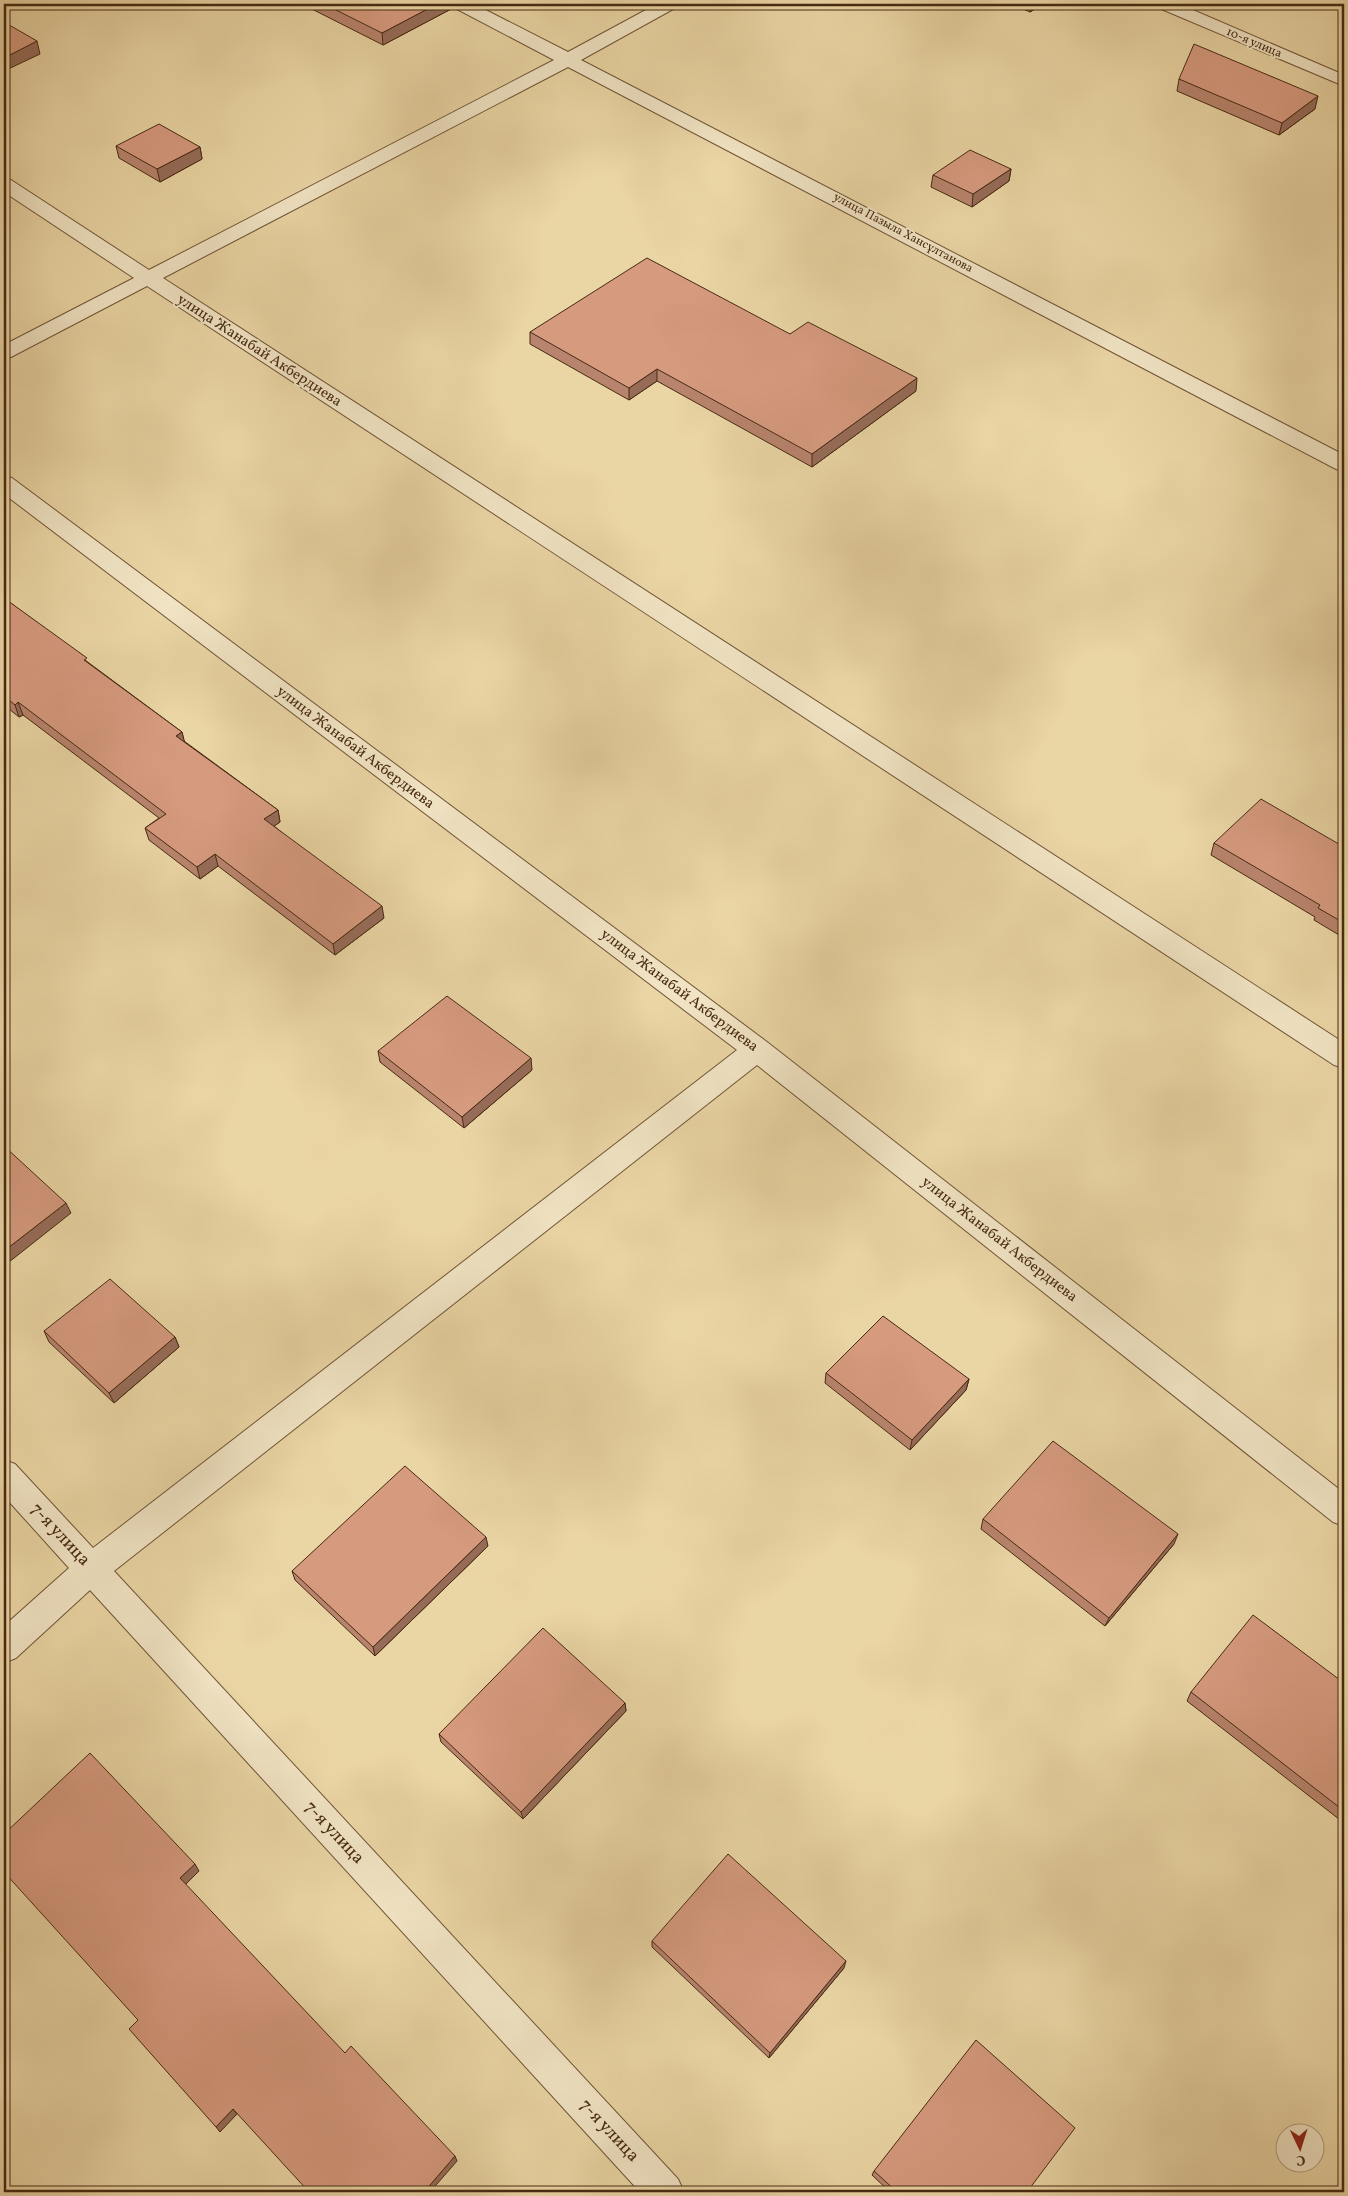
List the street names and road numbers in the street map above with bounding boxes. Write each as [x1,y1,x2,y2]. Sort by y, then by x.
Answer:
street label: 10-я улица [1224,24,1284,62]
street label: улица Пазыла Хансұлтанова [830,189,976,277]
street label: улица Жанабай Акбердиева [172,290,346,412]
street label: улица Жанабай Акбердиева [272,682,438,814]
street label: улица Жанабай Акбердиева [596,925,762,1057]
street label: улица Жанабай Акбердиева [917,1172,1081,1308]
street label: 7-я улица [24,1498,96,1572]
street label: 7-я улица [298,1796,370,1870]
street label: 7-я улица [573,2094,645,2168]

